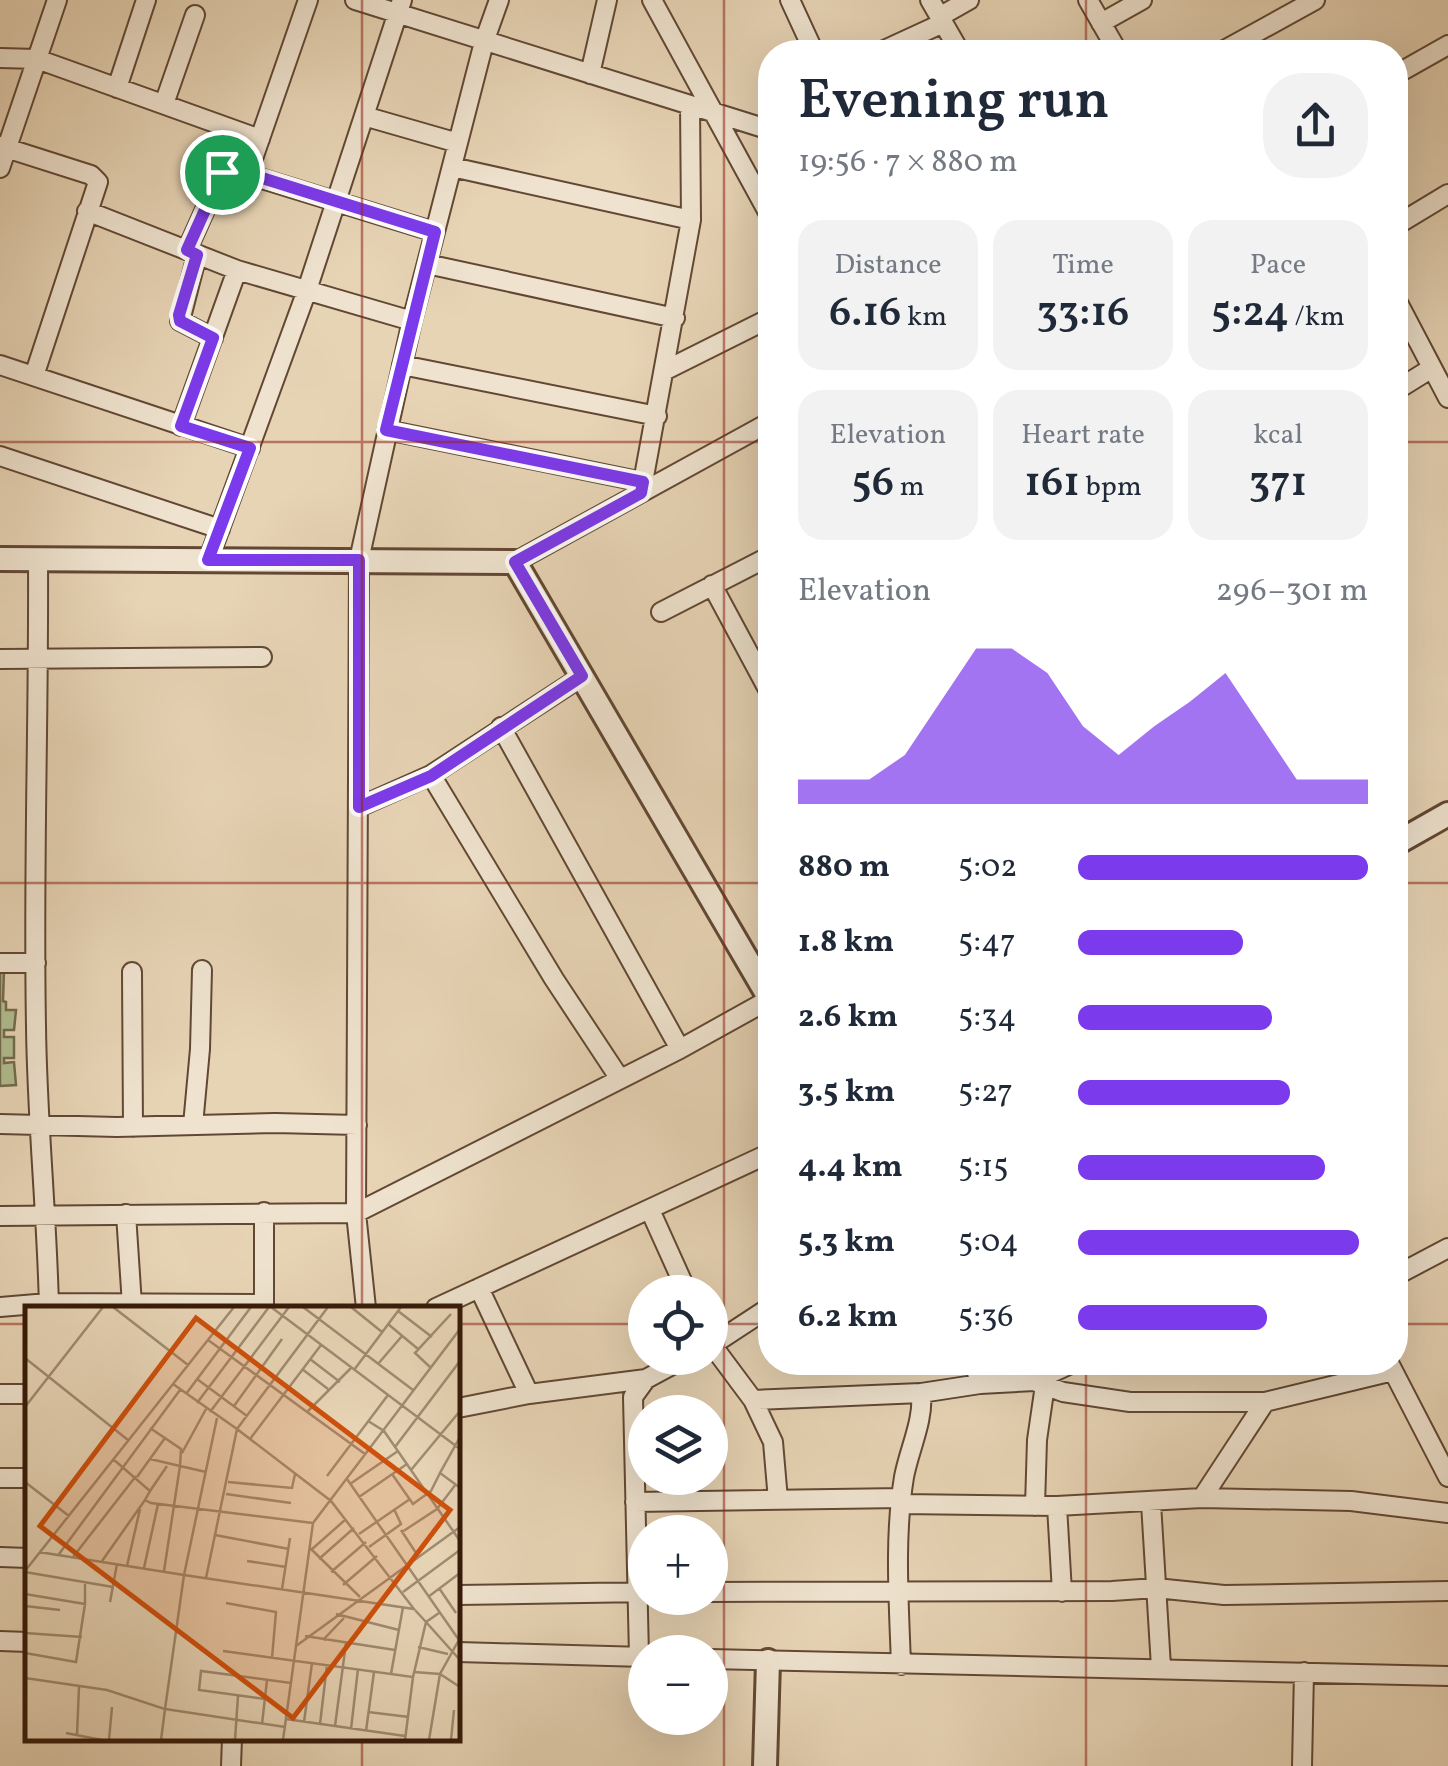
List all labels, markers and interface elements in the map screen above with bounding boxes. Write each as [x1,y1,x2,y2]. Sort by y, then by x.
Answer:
text: Evening run [798,65,1110,141]
button: share [1263,73,1368,178]
pin [180,130,265,215]
text: 19:56 · 7 × 880 m [798,141,1018,185]
icon: arrive [195,145,250,200]
text: Distance [834,246,942,285]
text: Time [1052,246,1114,285]
text: Pace [1250,246,1306,285]
text: 6.16 [829,285,901,344]
text: 33:16 [1037,285,1129,344]
text: 5:24 [1211,285,1289,344]
text: km [901,298,947,337]
text: /km [1289,298,1345,337]
text: Elevation [830,416,946,455]
text: Heart rate [1021,416,1145,455]
text: kcal [1253,416,1303,455]
text: 56 [852,455,894,514]
text: 161 [1024,455,1080,514]
text: 371 [1249,455,1307,514]
text: m [894,468,924,507]
text: bpm [1080,468,1142,507]
text: Elevation [798,570,931,614]
text: 296–301 m [1216,570,1368,614]
text: 880 m [798,846,890,890]
text: 5:02 [958,846,1017,890]
text: 1.8 km [798,921,894,965]
text: 5:47 [958,921,1016,965]
text: 2.6 km [798,996,898,1040]
text: 5:34 [958,996,1016,1040]
text: 3.5 km [798,1071,895,1115]
text: 5:27 [958,1071,1013,1115]
text: 4.4 km [798,1146,903,1190]
text: 5:15 [958,1146,1009,1190]
text: 5.3 km [798,1221,895,1265]
text: 5:04 [958,1221,1018,1265]
map controls [628,1275,728,1735]
button: locate [628,1275,728,1375]
text: 6.2 km [798,1296,898,1340]
text: 5:36 [958,1296,1014,1340]
inset map [25,1306,460,1741]
button: layers [628,1395,728,1495]
button: + [628,1515,728,1615]
button: − [628,1635,728,1735]

